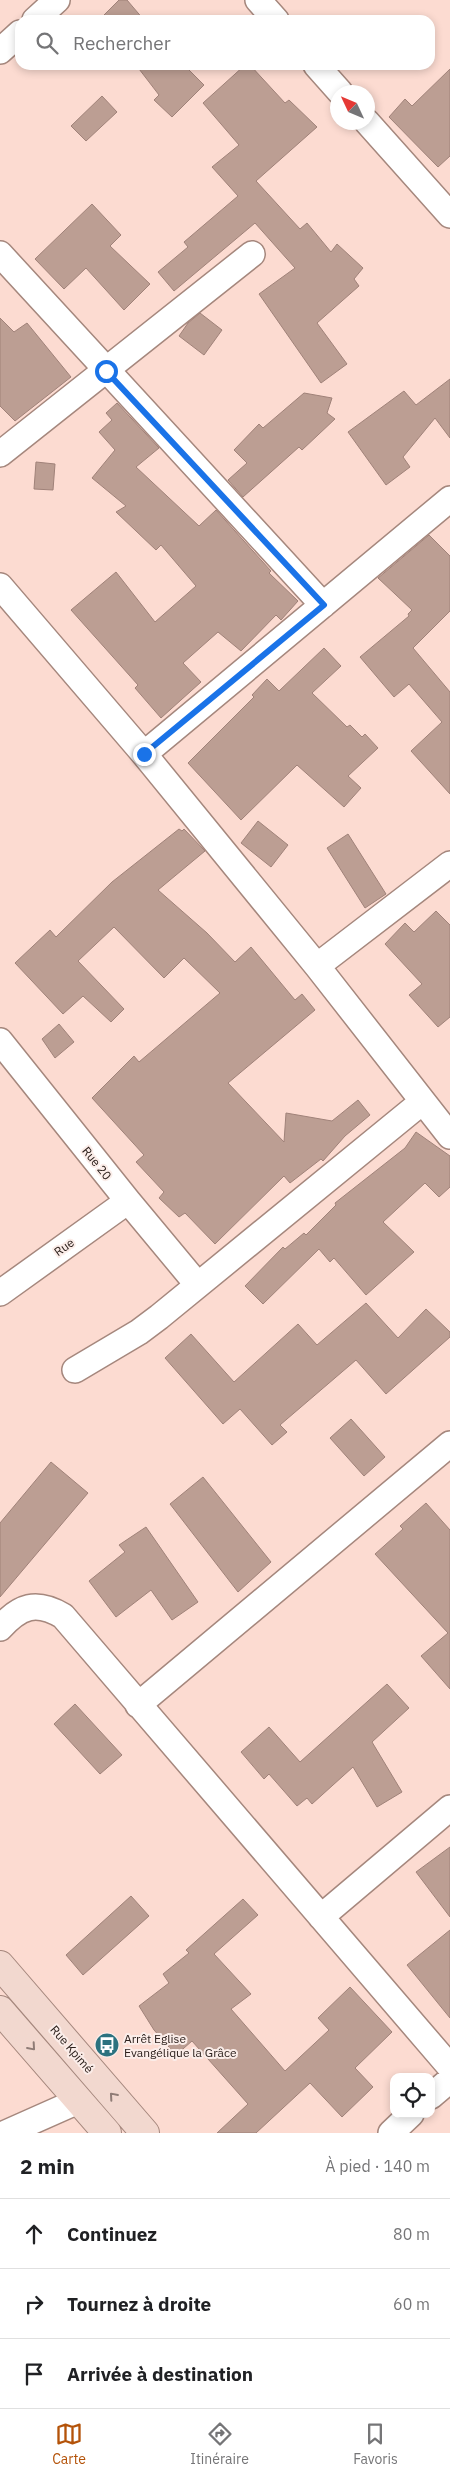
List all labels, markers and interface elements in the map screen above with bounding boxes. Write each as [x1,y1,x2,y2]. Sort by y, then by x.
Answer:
search box [15,15,435,70]
icon: search [33,29,61,57]
text: Rechercher [73,31,171,55]
north arrow [330,85,375,130]
route start [95,360,118,383]
route end [133,743,156,766]
street label: Rue 20 [79,1143,115,1183]
street label: Rue [51,1234,77,1259]
street label: Rue Kpimé [47,2022,97,2076]
place label: Arrêt Eglise Evangélique la Grâce [124,2031,237,2060]
bus stop icon: Arrêt Eglise Evangélique la Grâce [94,2032,120,2058]
one-way arrow [26,2041,35,2050]
map controls [390,2073,435,2118]
button: locate [390,2073,435,2118]
one-way arrow [110,2093,119,2102]
text: 2 min [20,2152,75,2180]
text: À pied · 140 m [325,2156,430,2176]
icon: ahead [20,2220,48,2248]
text: Continuez [67,2222,157,2246]
text: 80 m [393,2224,430,2244]
icon: right [20,2290,48,2318]
text: Tournez à droite [67,2292,211,2316]
text: 60 m [393,2294,430,2314]
icon: arrive [20,2360,48,2388]
text: Arrivée à destination [67,2362,253,2386]
tab: Carte [52,2420,86,2468]
tab: Itinéraire [190,2420,249,2468]
tab: Favoris [353,2420,398,2468]

